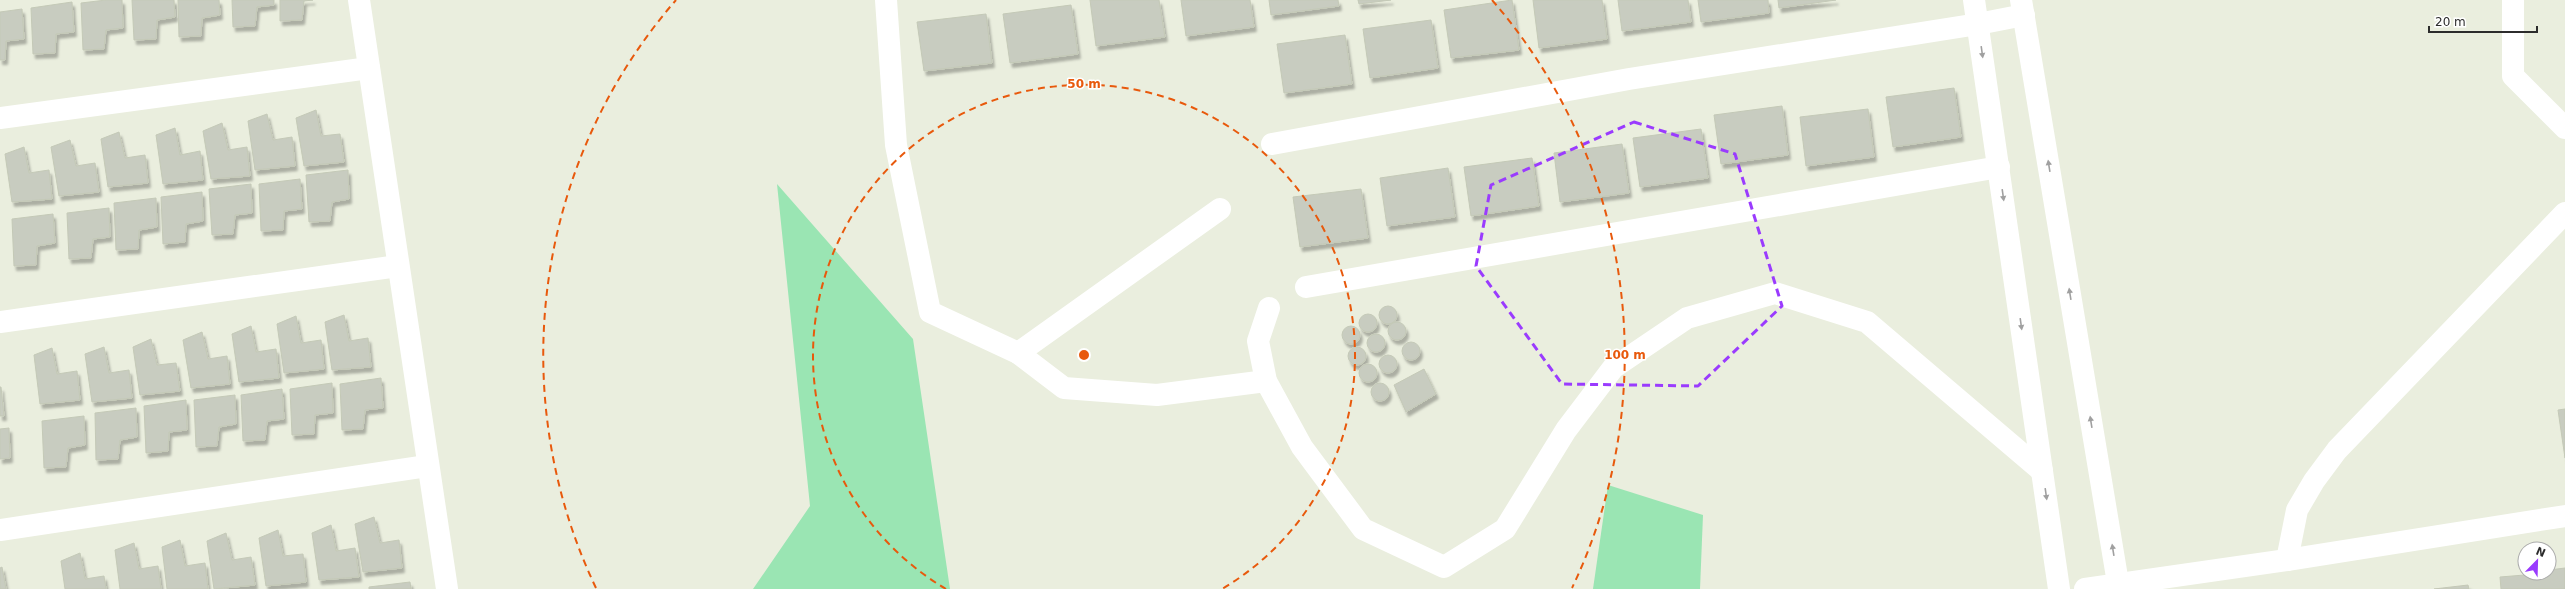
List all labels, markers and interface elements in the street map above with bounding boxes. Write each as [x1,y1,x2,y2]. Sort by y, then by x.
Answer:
scale bar [2429,8,2537,34]
text: 20 m [2435,15,2466,29]
one-way arrow [1979,46,1985,58]
text: 50 m [1067,77,1101,91]
one-way arrow [2046,160,2052,172]
one-way arrow [2000,189,2006,201]
one-way arrow [2067,288,2073,300]
one-way arrow [2018,318,2024,330]
centre of rings [1077,348,1091,362]
text: 100 m [1604,348,1646,362]
one-way arrow [2088,416,2094,428]
one-way arrow [2043,488,2049,500]
north arrow [2517,541,2557,581]
one-way arrow [2110,544,2116,557]
text: N [2534,544,2547,560]

